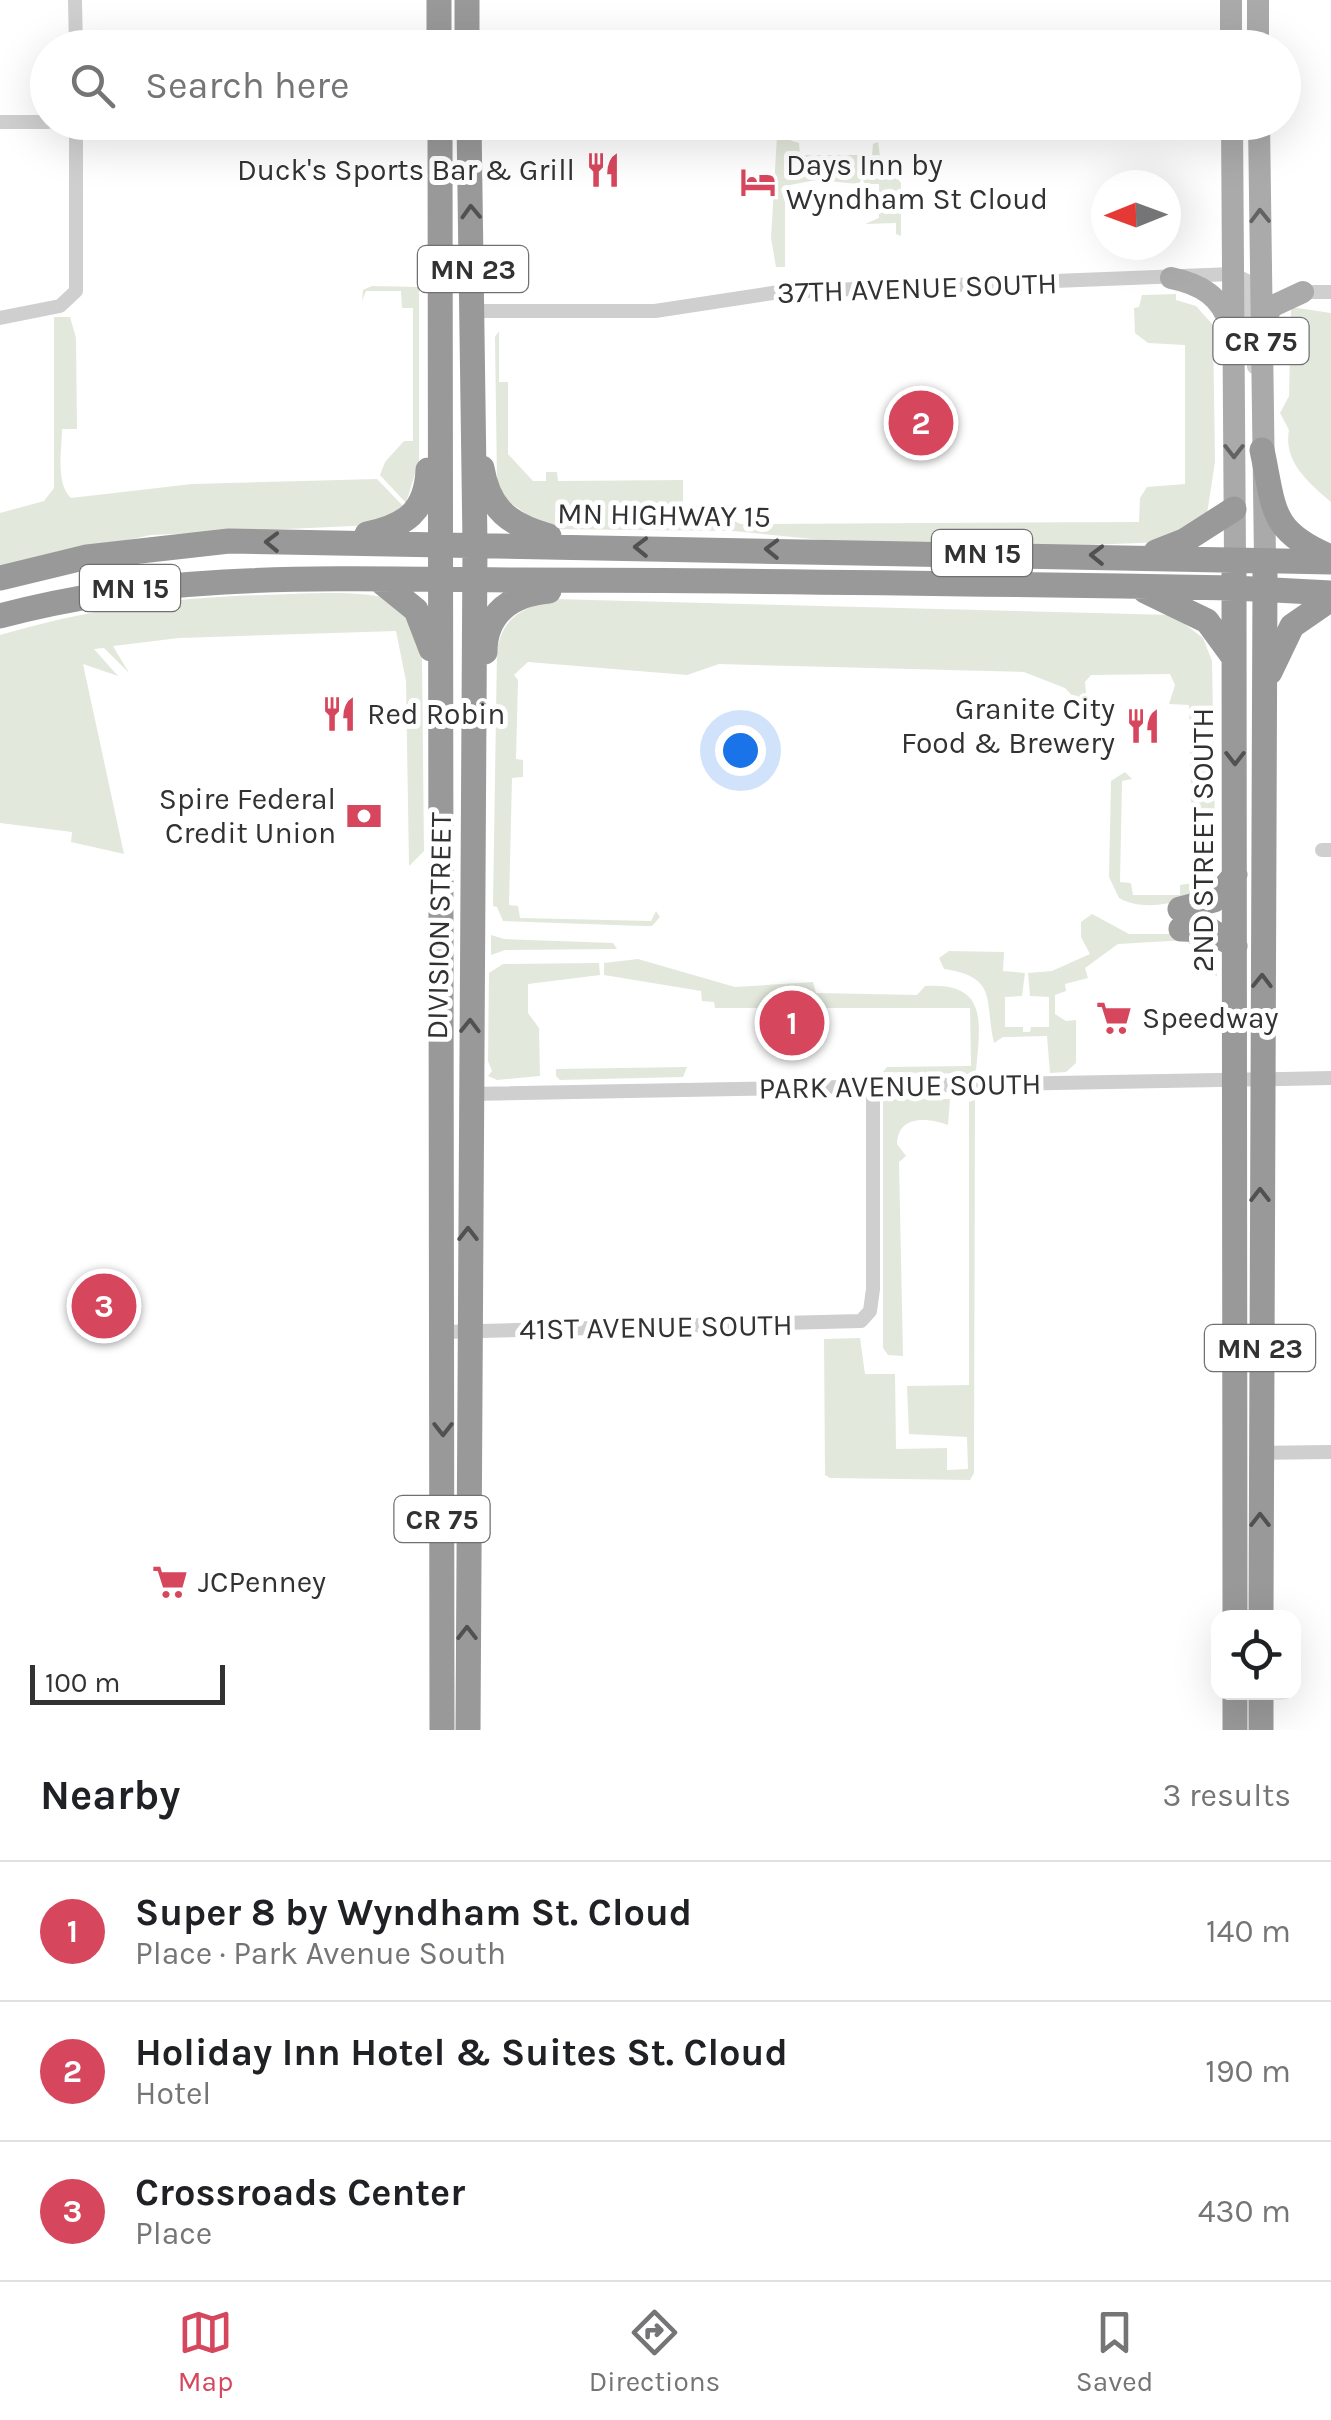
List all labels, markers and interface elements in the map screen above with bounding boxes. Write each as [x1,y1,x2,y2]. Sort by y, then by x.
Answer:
search box [30,30,1301,140]
icon: search [65,58,120,113]
text: Search here [145,63,349,108]
place label: Days Inn by Wyndham St Cloud [786,147,1048,217]
restaurant icon: Duck's Sports Bar & Grill [584,151,622,189]
place label: Duck's Sports Bar & Grill [237,152,575,188]
hotel icon: Days Inn by Wyndham St Cloud [739,163,777,201]
north arrow [1091,170,1181,260]
one-way arrow [461,204,482,220]
one-way arrow [1249,208,1271,224]
road number: MN 23 [418,246,528,292]
street label: 37TH AVENUE SOUTH [776,265,1058,311]
road number: CR 75 [1214,318,1308,364]
pin: 2 [888,386,954,460]
one-way arrow [1223,444,1245,459]
street label: MN HIGHWAY 15 [557,495,771,535]
road number: MN 15 [932,530,1032,576]
one-way arrow [264,531,280,552]
one-way arrow [632,536,648,557]
one-way arrow [764,539,780,560]
one-way arrow [1089,544,1104,566]
road number: MN 15 [80,565,180,611]
place label: Granite City Food & Brewery [901,691,1115,761]
restaurant icon: Red Robin [320,695,358,733]
place label: Red Robin [367,696,505,732]
restaurant icon: Granite City Food & Brewery [1124,707,1162,745]
street label: 2ND STREET SOUTH [1185,708,1221,972]
your location [715,725,766,776]
one-way arrow [1224,750,1246,766]
place label: Spire Federal Credit Union [159,781,336,851]
bank icon: Spire Federal Credit Union [345,797,383,835]
street label: DIVISION STREET [419,812,459,1040]
one-way arrow [1251,972,1272,988]
pin: 1 [760,986,824,1060]
supermarket icon: Speedway [1095,999,1133,1037]
place label: Speedway [1142,1000,1279,1036]
one-way arrow [459,1018,480,1034]
street label: PARK AVENUE SOUTH [758,1066,1042,1106]
one-way arrow [1249,1187,1271,1202]
one-way arrow [457,1226,479,1242]
pin: 3 [72,1268,136,1344]
street label: 41ST AVENUE SOUTH [519,1307,793,1347]
road number: MN 23 [1205,1325,1315,1371]
one-way arrow [432,1422,454,1438]
road number: CR 75 [394,1496,490,1542]
one-way arrow [1250,1512,1271,1528]
supermarket icon: JCPenney [151,1563,189,1601]
place label: JCPenney [198,1564,326,1600]
map controls [1211,1610,1301,1700]
button: locate [1211,1610,1301,1700]
one-way arrow [456,1624,478,1640]
scale bar [30,1660,225,1704]
text: 100 m [45,1666,120,1699]
text: Nearby [40,1770,180,1820]
text: 3 results [1163,1777,1291,1814]
text: Super 8 by Wyndham St. Cloud [135,1890,692,1935]
text: 1 [67,1913,78,1950]
text: 140 m [1206,1913,1291,1950]
text: Place · Park Avenue South [135,1935,506,1972]
text: Holiday Inn Hotel & Suites St. Cloud [135,2030,788,2075]
text: 2 [63,2053,82,2090]
text: 190 m [1205,2053,1291,2090]
text: Hotel [135,2075,211,2112]
text: Crossroads Center [135,2170,465,2215]
text: 3 [63,2193,82,2230]
text: 430 m [1198,2193,1291,2230]
text: Place [135,2215,212,2252]
tab: Map [178,2305,233,2398]
tab: Directions [589,2305,720,2398]
tab: Saved [1076,2305,1153,2398]

